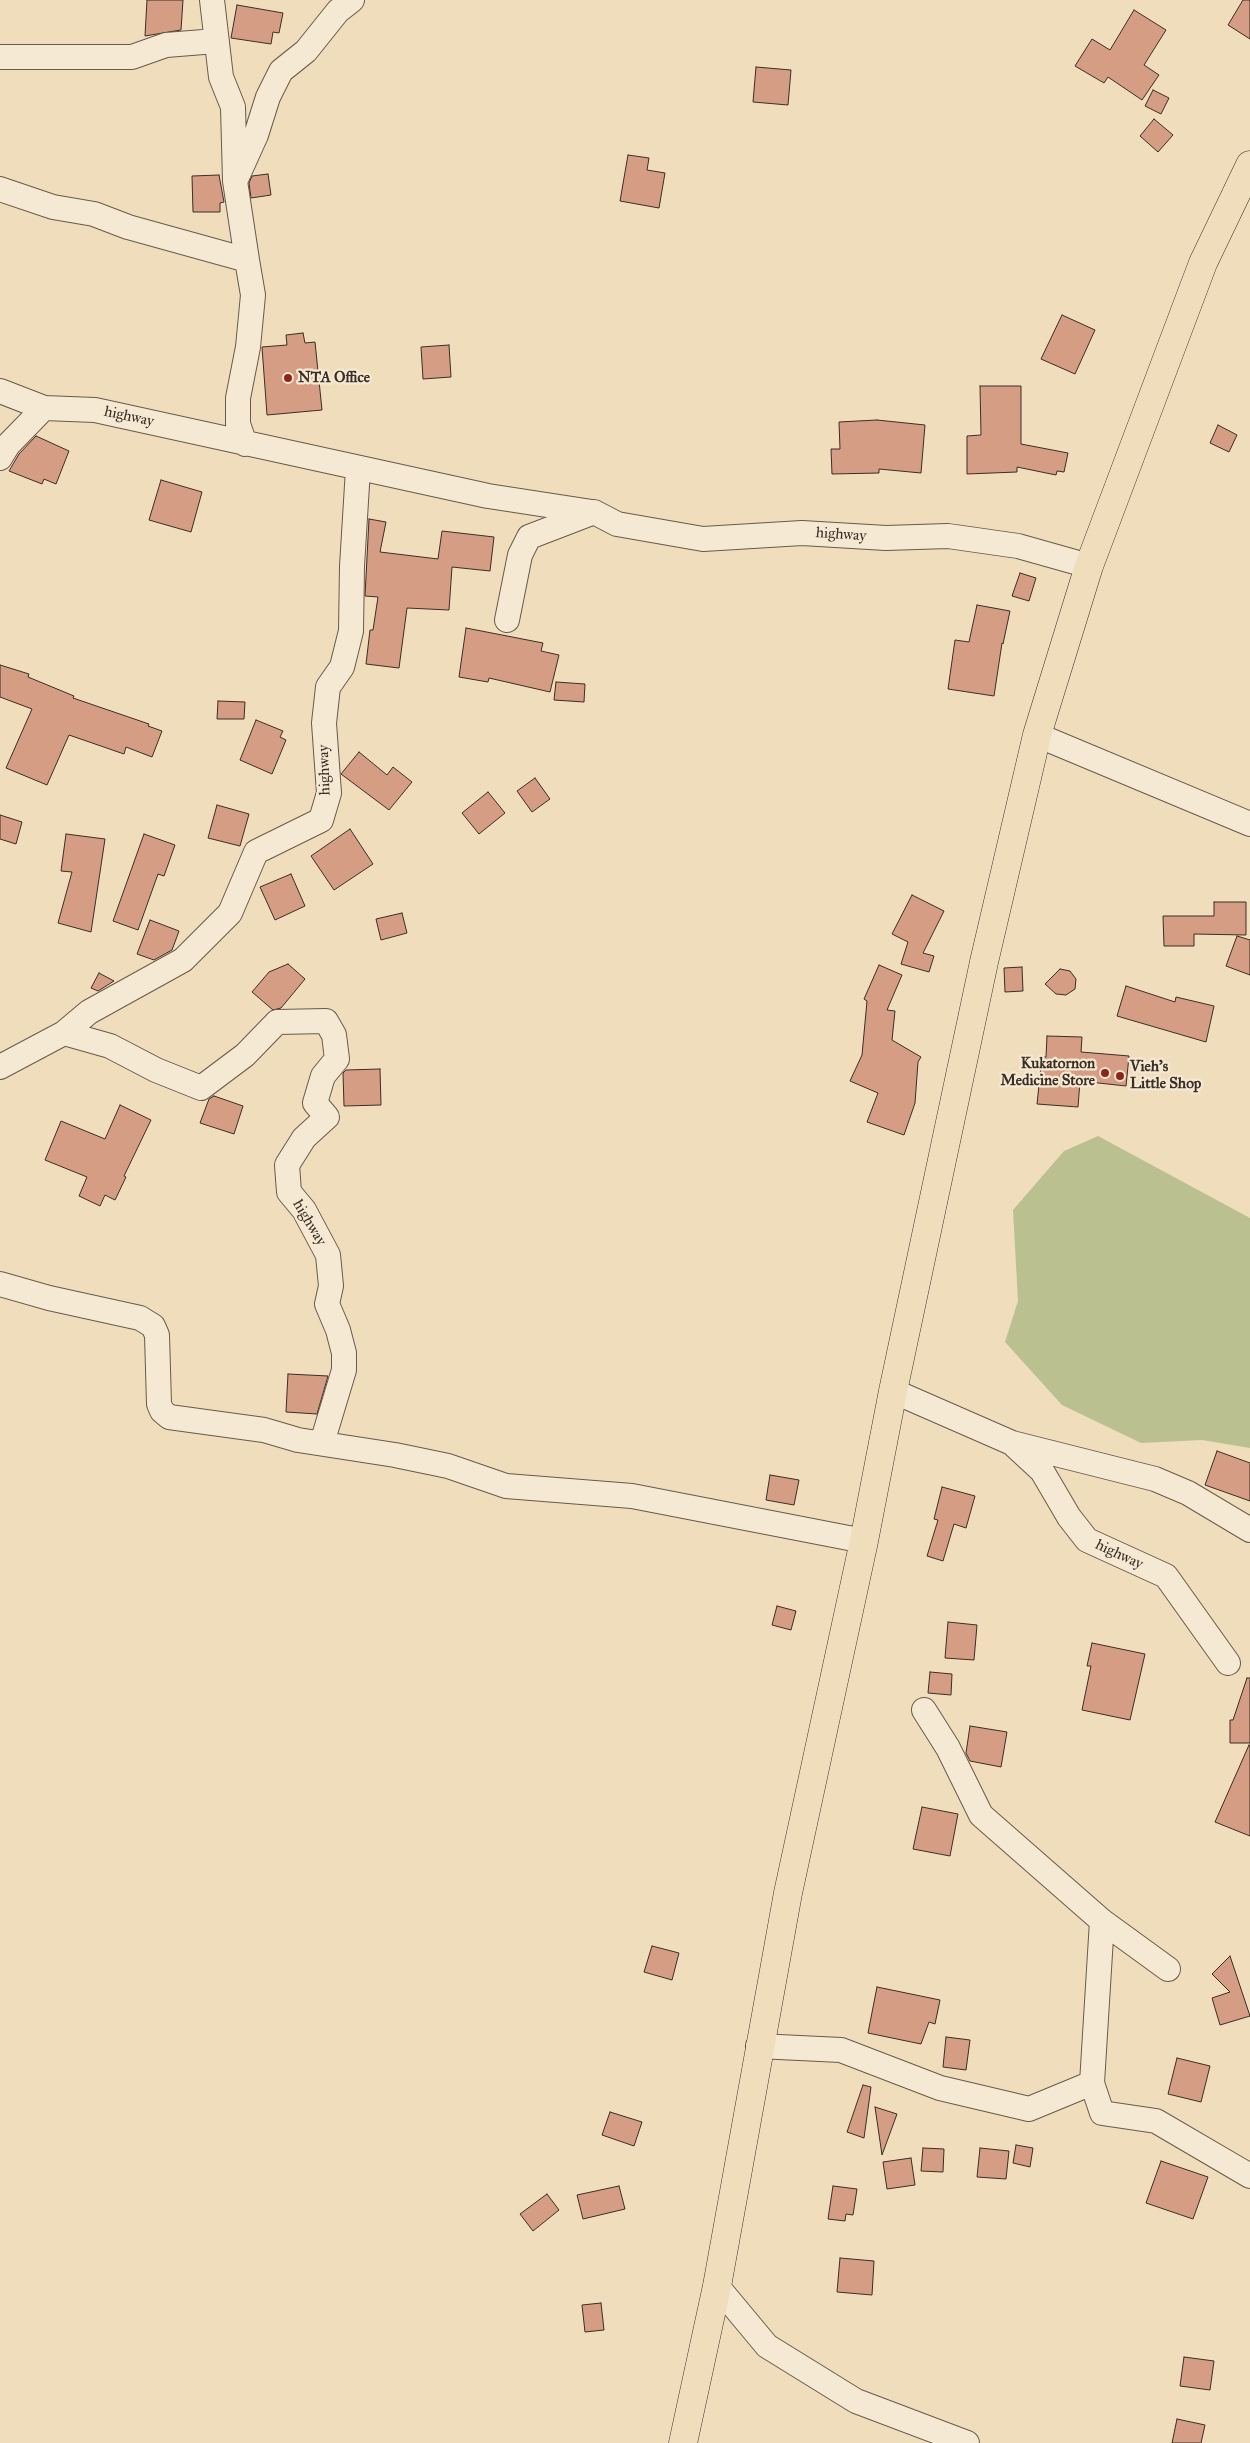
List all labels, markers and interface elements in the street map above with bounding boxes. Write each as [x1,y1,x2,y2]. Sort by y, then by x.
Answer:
place label: NTA Office [298,369,370,387]
marker: NTA Office [282,372,294,384]
street label: highway [102,403,156,431]
street label: highway [815,524,867,546]
street label: highway [315,744,335,796]
place label: Kukatornon Medicine Store [1000,1055,1095,1090]
place label: Vieh's Little Shop [1130,1058,1201,1093]
marker: Kukatornon Medicine Store [1099,1067,1111,1079]
marker: Vieh's Little Shop [1114,1070,1126,1082]
street label: highway [288,1197,330,1249]
street label: highway [1092,1536,1146,1574]

